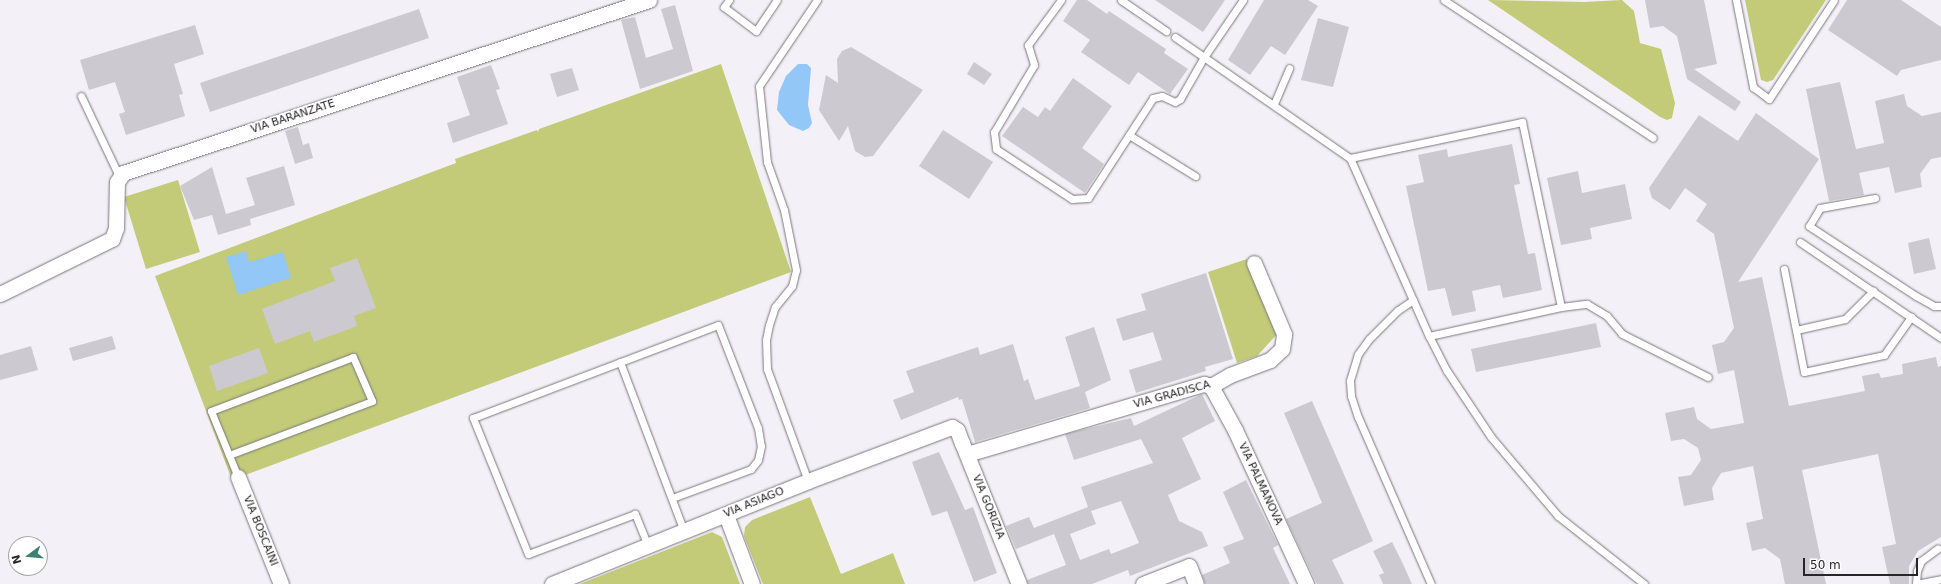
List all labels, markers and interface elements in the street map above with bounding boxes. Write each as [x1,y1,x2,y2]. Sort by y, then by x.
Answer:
street label: VIA BARANZATE [249,97,337,137]
street label: VIA GRADISCA [1132,378,1212,412]
street label: VIA PALMANOVA [1235,441,1285,527]
street label: VIA GORIZIA [969,473,1007,541]
street label: VIA ASIAGO [722,485,786,521]
street label: VIA BOSCAINI [240,494,280,568]
north arrow [8,536,48,576]
scale bar [1805,550,1920,576]
text: N [9,553,24,565]
text: 50 m [1810,558,1841,572]

